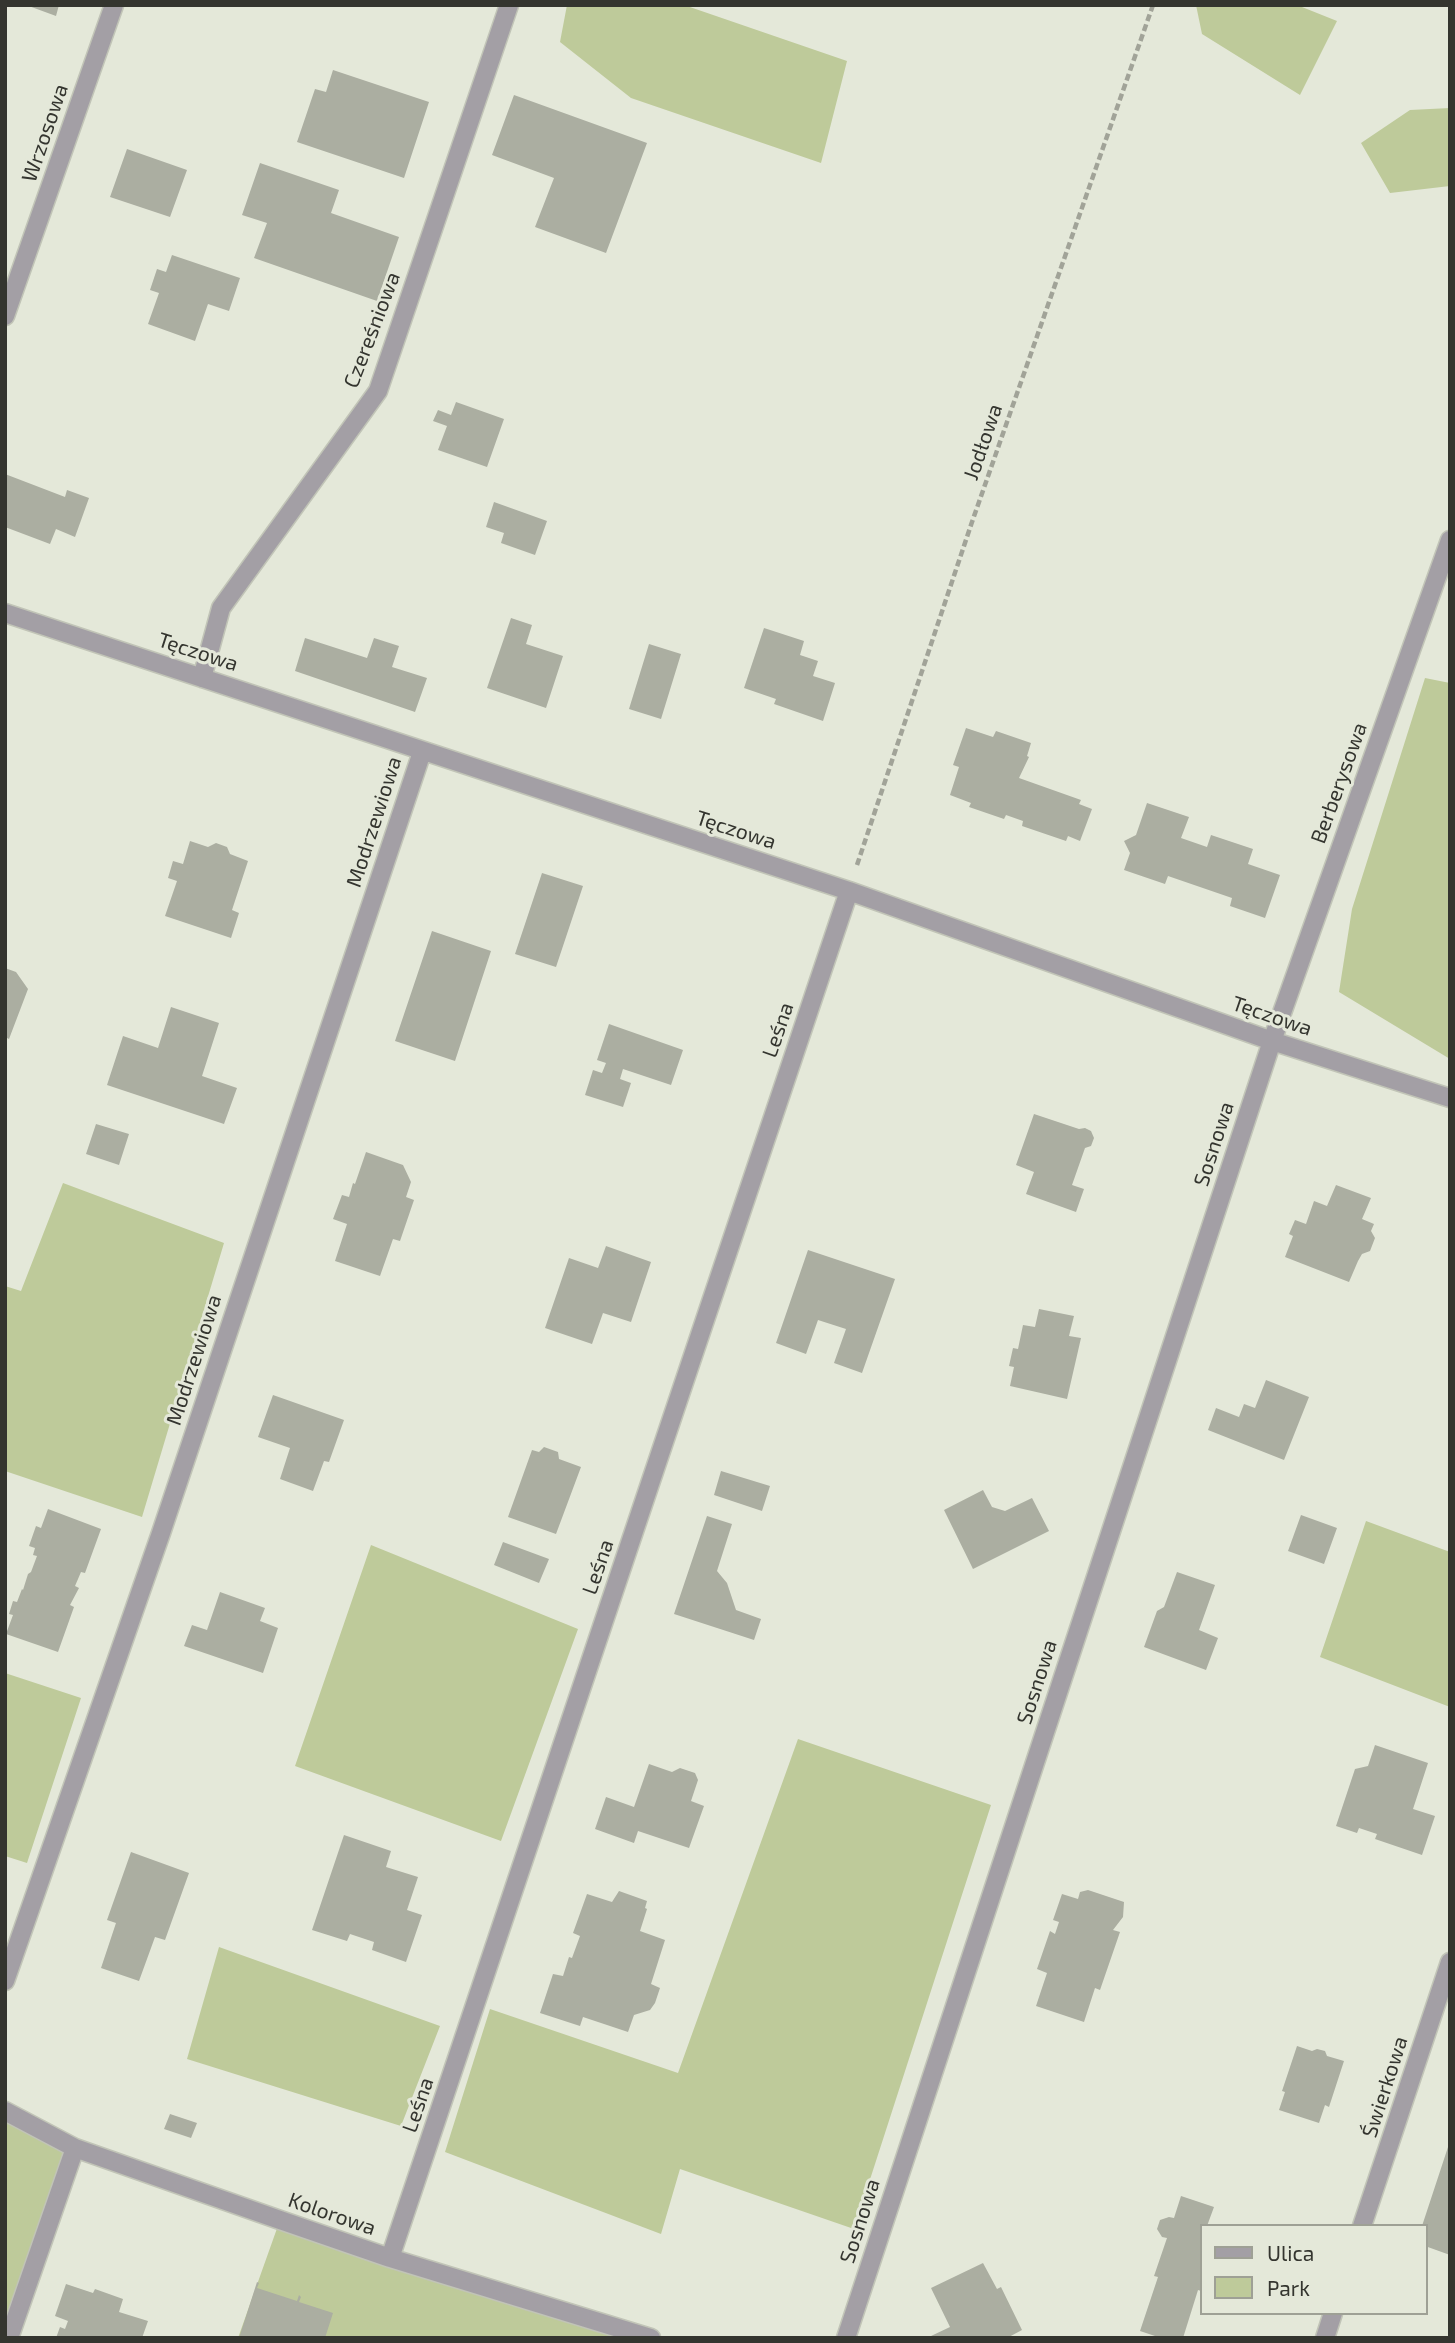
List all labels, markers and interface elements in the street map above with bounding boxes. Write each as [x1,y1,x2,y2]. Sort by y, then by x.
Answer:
street label: Wrzosowa [16,81,74,185]
street label: Czereśniowa [338,269,406,391]
street label: Jodłowa [958,401,1008,483]
street label: Tęczowa [155,627,241,677]
street label: Berberysowa [1305,719,1373,847]
street label: Modrzewiowa [341,753,407,891]
street label: Tęczowa [693,805,779,855]
street label: Tęczowa [1229,991,1315,1041]
street label: Leśna [757,999,799,1061]
street label: Sosnowa [1189,1099,1239,1189]
street label: Modrzewiowa [161,1291,227,1429]
street label: Leśna [577,1536,619,1598]
street label: Sosnowa [1012,1637,1062,1727]
street label: Świerkowa [1357,2033,1413,2141]
street label: Leśna [397,2074,439,2136]
street label: Sosnowa [835,2176,885,2266]
street label: Kolorowa [285,2187,379,2241]
legend [1200,2224,1427,2315]
text: Ulica [1267,2240,1314,2265]
text: Park [1267,2275,1310,2300]

